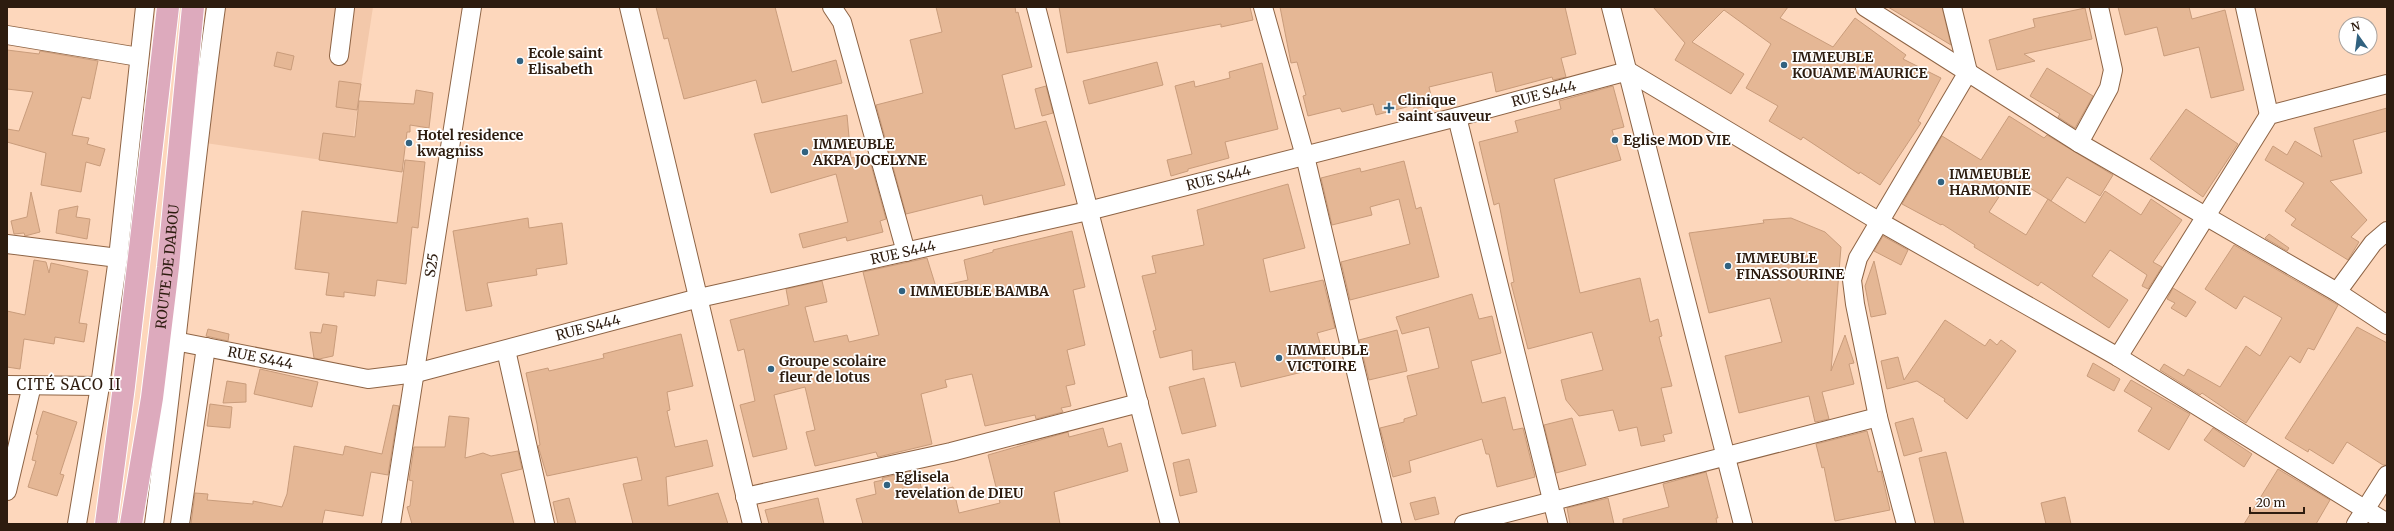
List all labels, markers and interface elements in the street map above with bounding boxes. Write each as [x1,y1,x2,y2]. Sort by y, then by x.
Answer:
north arrow [2338,16,2378,56]
text: N [2350,18,2362,34]
place label: Ecole saint Elisabeth [528,44,603,78]
place label: IMMEUBLE KOUAME MAURICE [1792,48,1928,82]
marker: Ecole saint Elisabeth [515,56,525,66]
marker: IMMEUBLE KOUAME MAURICE [1779,60,1789,70]
street label: RUE S444 [1509,76,1578,111]
place label: Clinique saint sauveur [1398,91,1492,125]
marker: Clinique saint sauveur [1383,102,1395,114]
place label: Hotel residence kwagniss [417,126,524,160]
place label: Eglise MOD VIE [1623,131,1731,149]
place label: IMMEUBLE AKPA JOCELYNE [812,135,927,169]
marker: Eglise MOD VIE [1610,135,1620,145]
marker: Hotel residence kwagniss [404,138,414,148]
marker: IMMEUBLE AKPA JOCELYNE [800,147,810,157]
street label: RUE S444 [1184,161,1253,195]
place label: IMMEUBLE HARMONIE [1949,165,2031,199]
marker: IMMEUBLE HARMONIE [1936,177,1946,187]
street label: ROUTE DE DABOU [152,203,183,330]
street label: RUE S444 [869,236,938,268]
place label: IMMEUBLE FINASSOURINE [1736,249,1844,283]
street label: S25 [421,252,442,279]
marker: IMMEUBLE FINASSOURINE [1723,261,1733,271]
place label: IMMEUBLE BAMBA [910,282,1050,300]
marker: IMMEUBLE BAMBA [897,286,907,296]
street label: RUE S444 [554,310,623,345]
place label: IMMEUBLE VICTOIRE [1286,341,1368,375]
street label: RUE S444 [226,343,295,373]
place label: Groupe scolaire fleur de lotus [779,352,886,386]
marker: IMMEUBLE VICTOIRE [1274,353,1284,363]
marker: Groupe scolaire fleur de lotus [766,364,776,374]
district label: CITÉ SACO II [16,374,122,394]
place label: Eglisela revelation de DIEU [895,468,1024,502]
marker: Eglisela revelation de DIEU [882,480,892,490]
scale bar [2250,489,2304,515]
text: 20 m [2256,495,2285,510]

